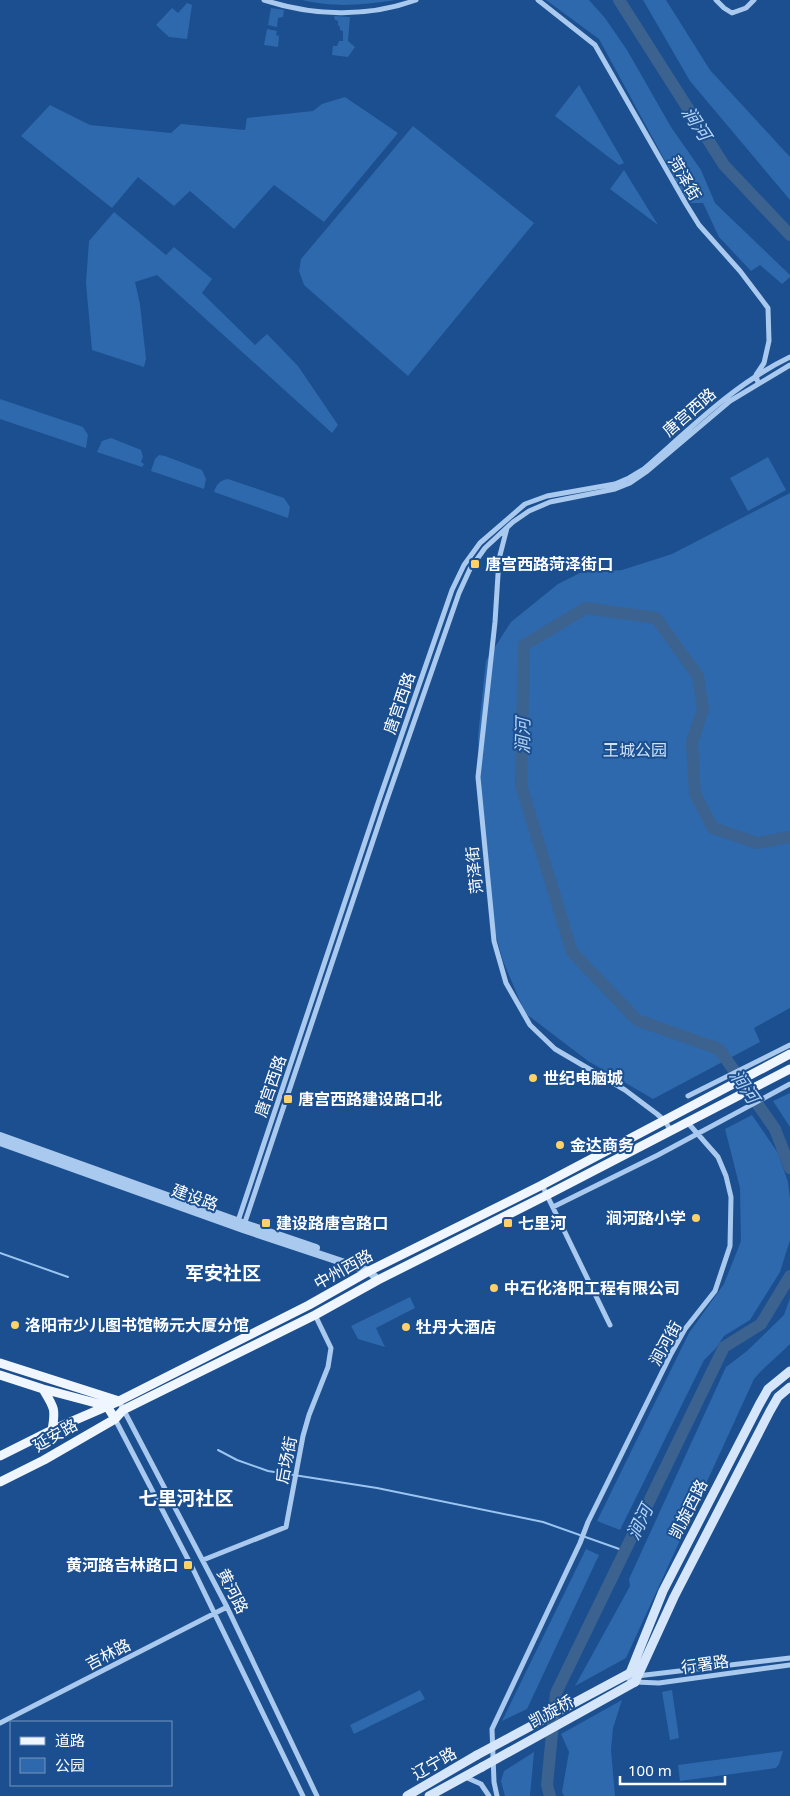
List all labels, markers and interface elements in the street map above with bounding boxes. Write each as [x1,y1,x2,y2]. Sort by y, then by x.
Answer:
water label: 涧河 [677,101,719,147]
street label: 菏泽街 [663,152,707,204]
street label: 唐宫西路 [658,383,720,441]
place label: 唐宫西路菏泽街口 [485,553,613,575]
marker: 唐宫西路菏泽街口 [469,558,481,570]
street label: 唐宫西路 [378,669,420,737]
water label: 涧河 [510,715,534,754]
park label: 王城公园 [603,739,667,761]
street label: 菏泽街 [461,845,487,895]
street label: 唐宫西路 [249,1052,291,1120]
water label: 涧河 [725,1064,767,1110]
place label: 世纪电脑城 [543,1067,623,1089]
marker: 世纪电脑城 [527,1072,539,1084]
place label: 唐宫西路建设路口北 [298,1088,442,1110]
marker: 唐宫西路建设路口北 [282,1093,294,1105]
place label: 金达商务 [570,1134,634,1156]
marker: 金达商务 [554,1139,566,1151]
street label: 建设路 [169,1178,221,1216]
place label: 涧河路小学 [606,1207,686,1229]
place label: 建设路唐宫路口 [276,1212,388,1234]
place label: 七里河 [518,1212,566,1234]
marker: 涧河路小学 [690,1212,702,1224]
marker: 建设路唐宫路口 [260,1217,272,1229]
marker: 七里河 [502,1217,514,1229]
street label: 中州西路 [310,1244,376,1294]
district label: 军安社区 [185,1260,261,1286]
place label: 中石化洛阳工程有限公司 [504,1277,680,1299]
marker: 中石化洛阳工程有限公司 [488,1282,500,1294]
place label: 洛阳市少儿图书馆畅元大厦分馆 [25,1314,249,1336]
place label: 牡丹大酒店 [416,1316,496,1338]
street label: 涧河街 [644,1317,686,1369]
marker: 洛阳市少儿图书馆畅元大厦分馆 [9,1319,21,1331]
marker: 牡丹大酒店 [400,1321,412,1333]
street label: 延安路 [29,1413,81,1457]
street label: 后场街 [271,1434,301,1486]
street label: 凯旋西路 [664,1475,712,1543]
district label: 七里河社区 [138,1485,234,1511]
water label: 涧河 [620,1498,659,1543]
place label: 黄河路吉林路口 [66,1554,178,1576]
marker: 黄河路吉林路口 [182,1559,194,1571]
street label: 黄河路 [212,1565,254,1617]
street label: 吉林路 [82,1633,134,1675]
street label: 行署路 [680,1650,730,1678]
street label: 凯旋桥 [525,1690,577,1732]
legend [10,1721,172,1786]
text: 道路 [55,1730,85,1750]
street label: 辽宁路 [408,1741,460,1785]
scale bar [620,1754,725,1786]
text: 公园 [55,1755,85,1775]
text: 100 m [628,1760,672,1780]

